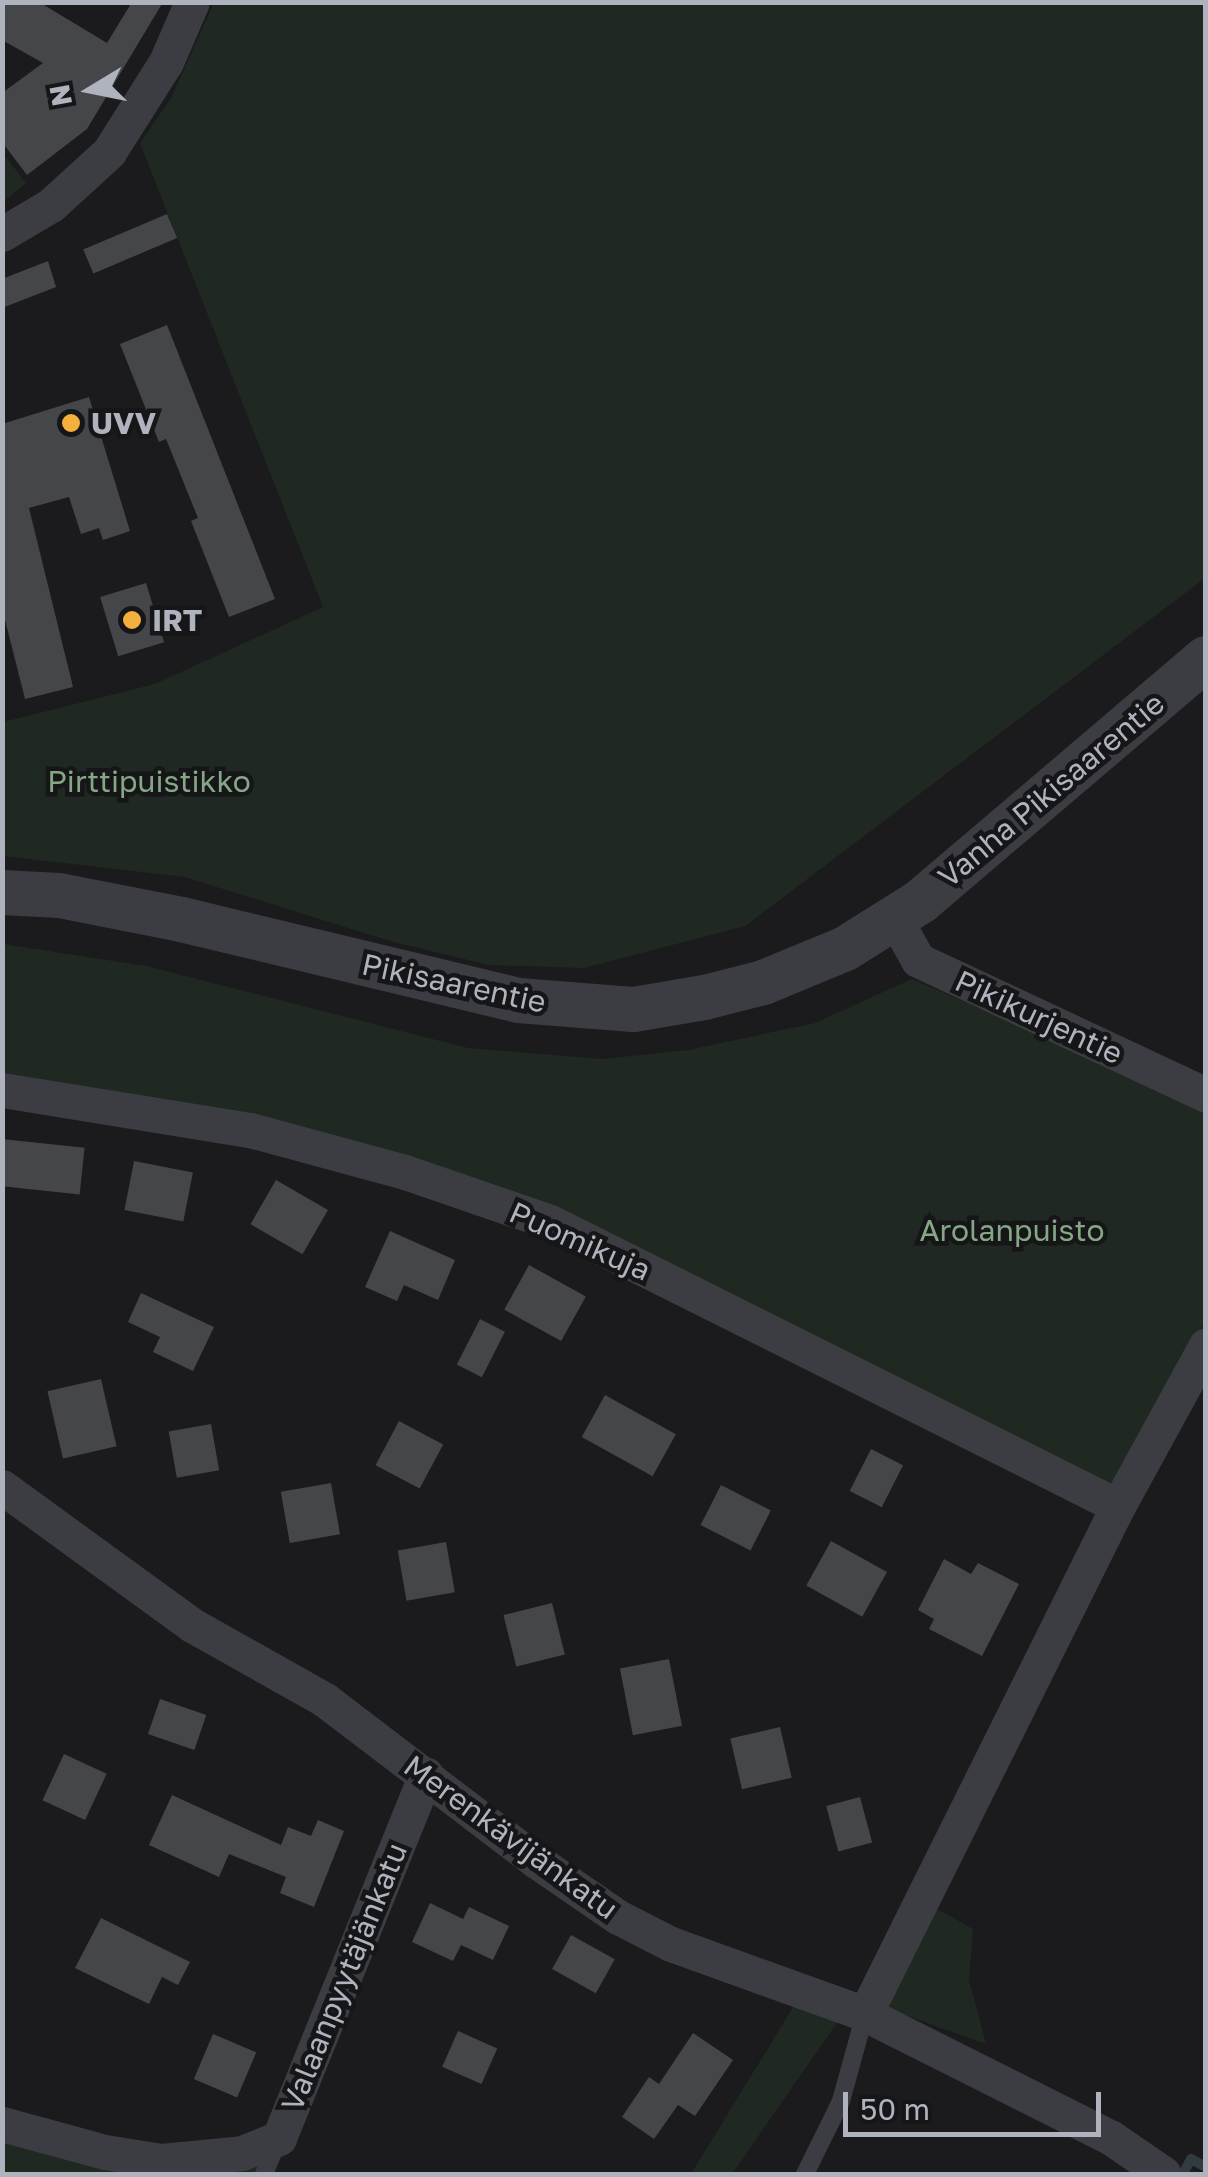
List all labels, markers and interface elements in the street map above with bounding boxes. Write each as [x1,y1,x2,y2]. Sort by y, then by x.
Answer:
north arrow [40,40,140,140]
text: N [42,82,78,109]
place label: UVV [91,405,156,441]
marker: UVV [60,412,82,434]
place label: IRT [152,602,202,638]
marker: IRT [121,609,143,631]
street label: Vanha Pikisaarentie [931,685,1171,895]
park label: Pirttipuistikko [47,763,251,799]
street label: Pikisaarentie [359,946,549,1020]
street label: Pikikurjentie [950,963,1128,1071]
street label: Puomikuja [504,1194,656,1288]
park label: Arolanpuisto [919,1212,1105,1248]
street label: Merenkävijänkatu [397,1747,625,1927]
street label: Valaanpyytäjänkatu [274,1838,414,2116]
scale bar [848,2072,1106,2134]
text: 50 m [860,2091,930,2127]

